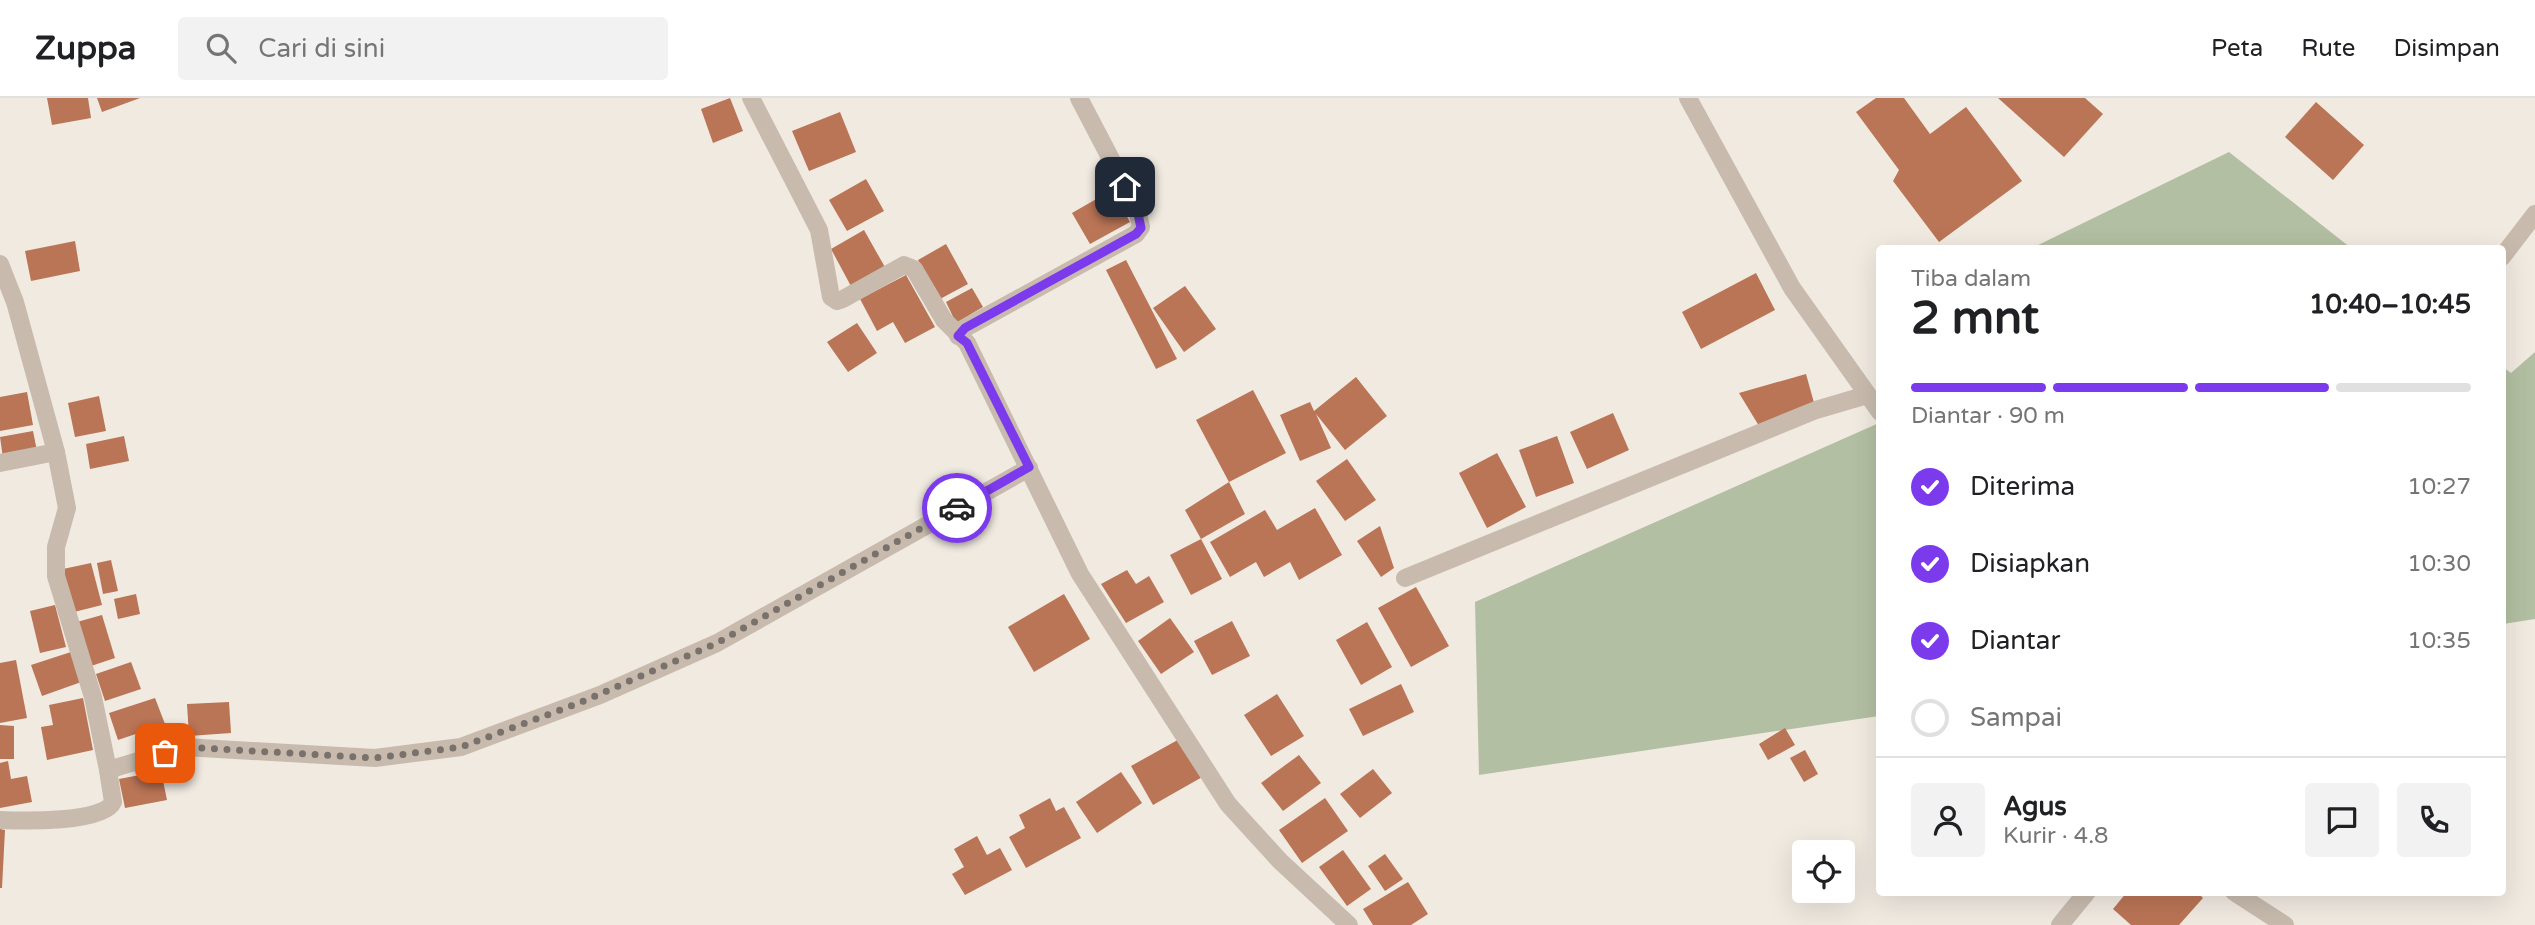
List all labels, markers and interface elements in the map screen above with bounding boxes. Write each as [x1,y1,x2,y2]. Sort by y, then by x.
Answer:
search box [178,17,668,80]
text: Zuppa [35,29,136,68]
icon: search [202,29,240,67]
text: Cari di sini [258,33,385,64]
text: Peta [2211,34,2263,63]
text: Rute [2301,34,2355,63]
text: Disimpan [2393,34,2500,63]
pin [1095,157,1155,217]
icon: home [1106,168,1144,206]
text: Tiba dalam [1911,265,2031,293]
text: 10:40–10:45 [2309,289,2471,320]
text: 2 mnt [1911,291,2039,346]
text: Diantar · 90 m [1911,402,2065,430]
icon: check [1911,468,1949,506]
text: Diterima [1970,471,2075,502]
courier [922,473,992,543]
text: 10:27 [2407,473,2471,501]
icon: car [938,489,976,527]
icon: check [1911,545,1949,583]
text: Disiapkan [1970,548,2090,579]
text: 10:30 [2407,550,2471,578]
icon: check [1911,622,1949,660]
text: Diantar [1970,625,2060,656]
text: 10:35 [2407,627,2471,655]
text: Sampai [1970,702,2062,733]
pin [135,723,195,783]
icon: bag [146,734,184,772]
button: person [1911,783,1985,857]
button: chat [2305,783,2379,857]
button: phone [2397,783,2471,857]
text: Agus [2003,791,2067,822]
text: Kurir · 4.8 [2003,822,2108,850]
map controls [1792,840,1855,903]
button: locate [1792,840,1855,903]

